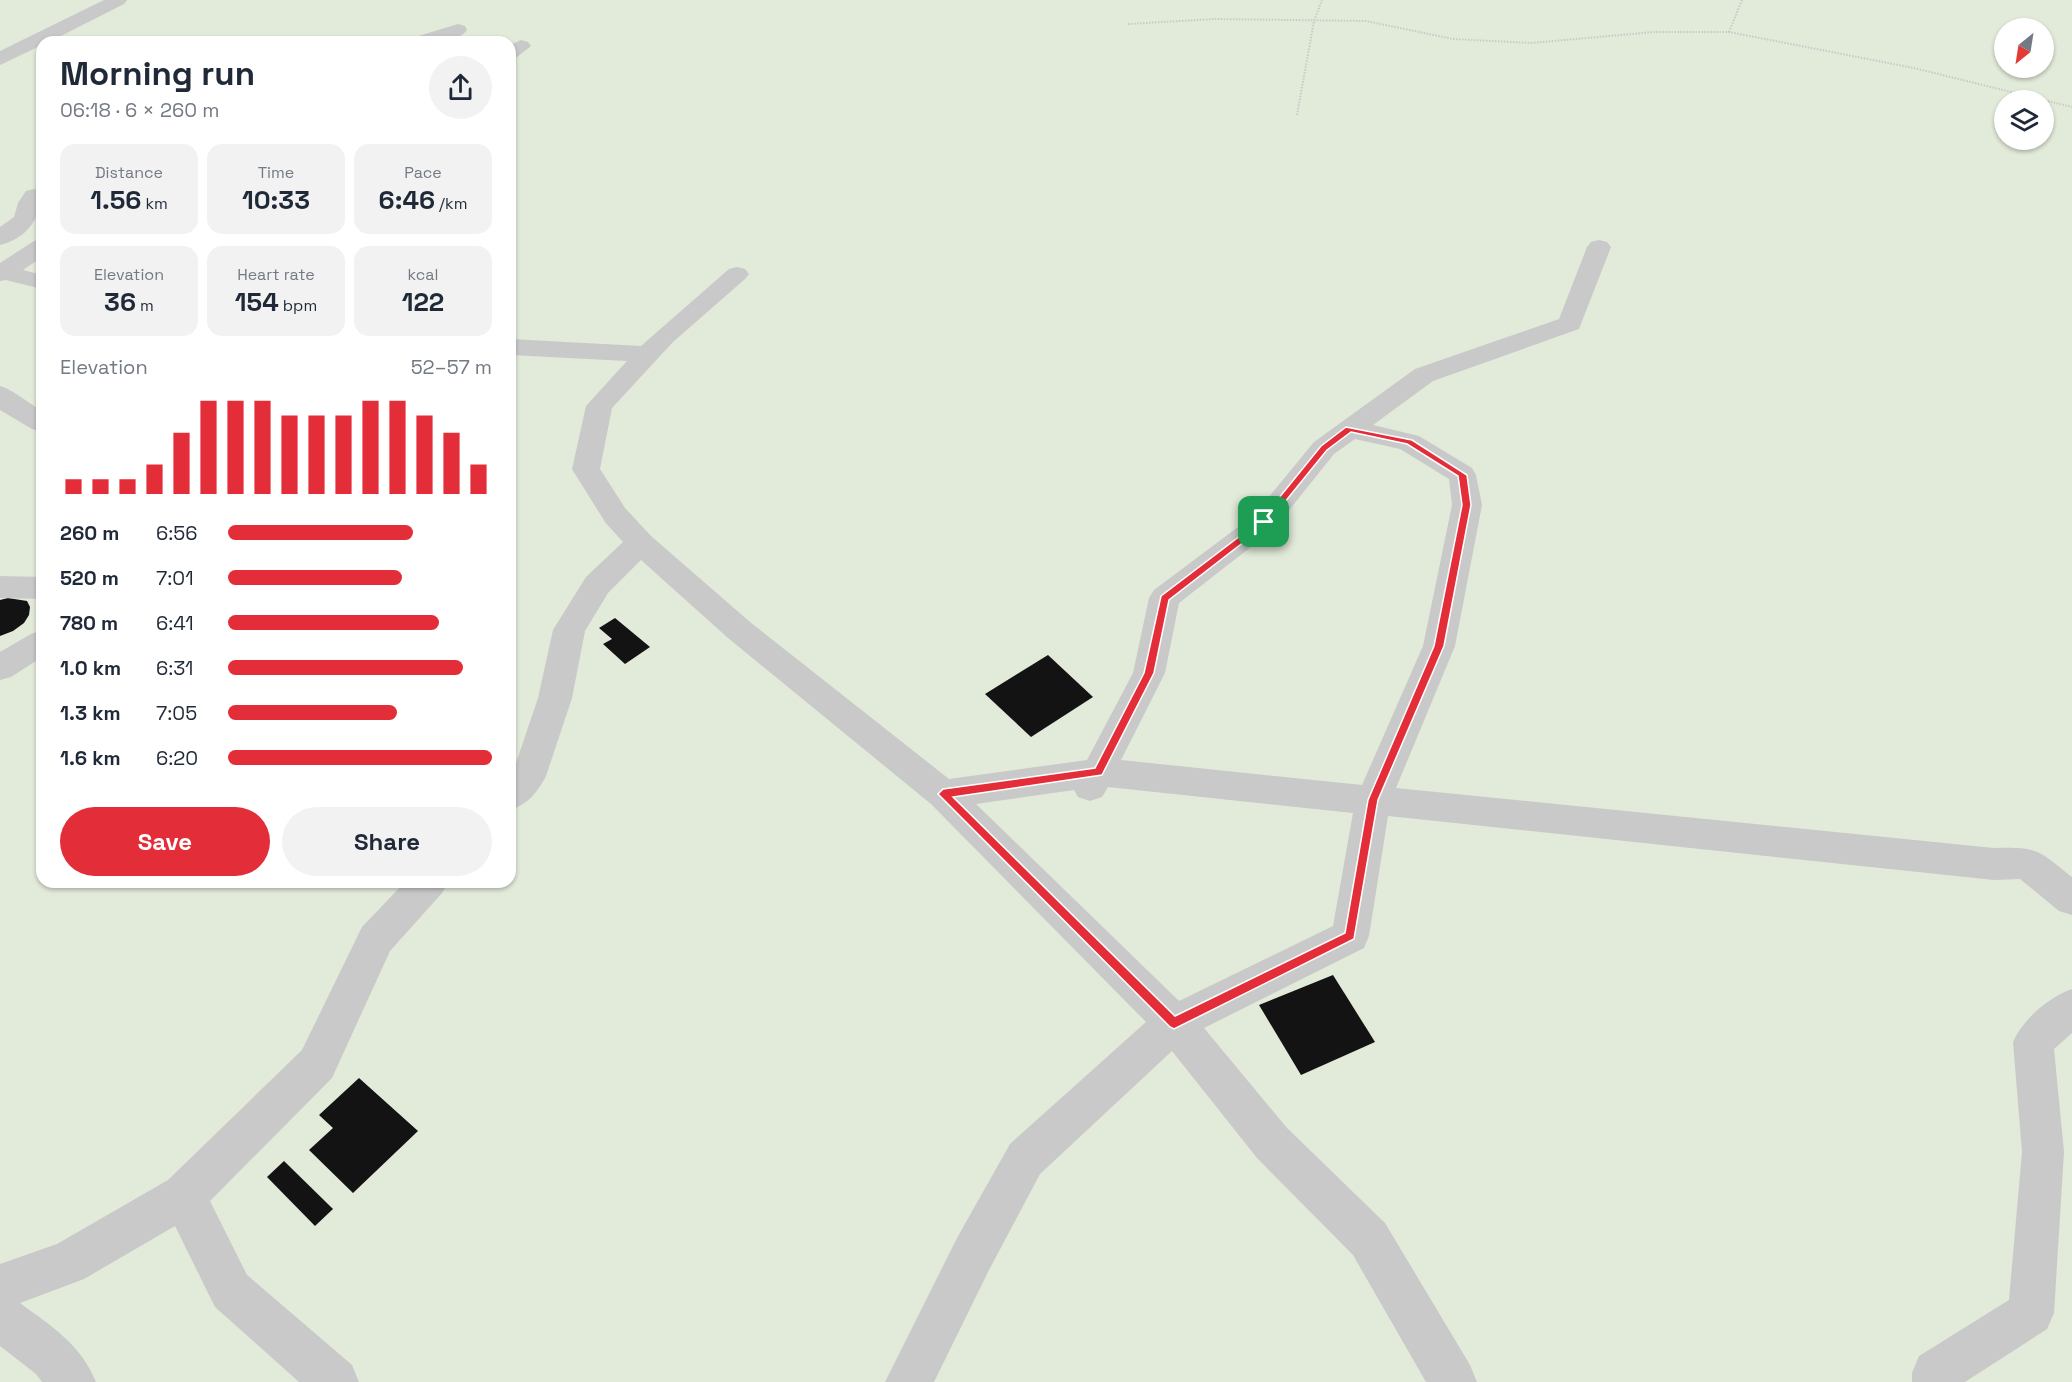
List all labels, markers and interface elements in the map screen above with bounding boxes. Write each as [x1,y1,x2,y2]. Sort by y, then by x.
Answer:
north arrow [1994,18,2054,78]
map controls [1994,18,2054,150]
text: Morning run [60,53,255,95]
button: share [429,56,492,119]
button: layers [1994,90,2054,150]
text: 06:18 · 6 × 260 m [60,97,219,123]
text: Distance [95,162,163,183]
text: Time [258,162,294,183]
text: Pace [404,162,442,183]
text: 1.56 [90,183,141,217]
text: 10:33 [242,183,310,217]
text: 6:46 [379,183,435,217]
text: km [141,193,168,214]
text: /km [435,193,467,214]
text: Elevation [94,264,164,285]
text: Heart rate [237,264,315,285]
text: kcal [408,264,438,285]
text: 36 [104,285,136,319]
text: 154 [235,285,279,319]
text: 122 [402,285,444,319]
text: m [136,295,154,316]
text: bpm [279,295,317,316]
text: Elevation [60,354,148,380]
text: 52–57 m [411,354,492,380]
pin [1238,496,1289,547]
icon: arrive [1247,505,1280,538]
text: 260 m [60,520,119,546]
text: 6:56 [156,520,198,546]
text: 520 m [60,565,119,591]
text: 7:01 [156,565,194,591]
text: 780 m [60,610,118,636]
text: 6:41 [156,610,194,636]
text: 1.0 km [60,655,121,681]
text: 6:31 [156,655,193,681]
text: 1.3 km [60,700,121,726]
text: 7:05 [156,700,197,726]
text: 1.6 km [60,745,121,771]
text: 6:20 [156,745,198,771]
button: Save [60,807,270,876]
button: Share [282,807,492,876]

